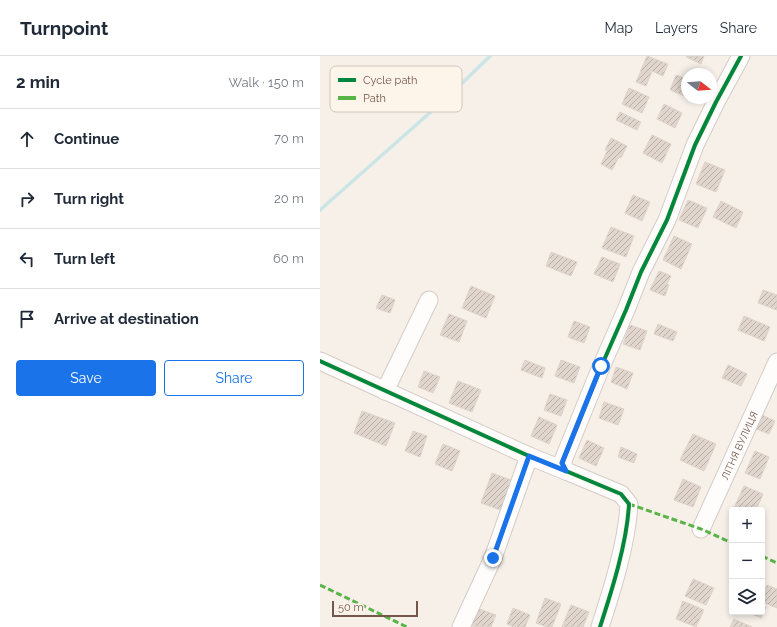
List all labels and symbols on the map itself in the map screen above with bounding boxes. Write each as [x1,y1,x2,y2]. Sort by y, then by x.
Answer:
legend [330,66,462,112]
north arrow [681,68,717,104]
text: Cycle path [363,74,417,87]
text: Path [363,92,386,105]
route start [592,357,610,375]
street label: ЛІТНЯ ВУЛИЦЯ [719,409,759,481]
route end [484,549,502,567]
scale bar [332,599,418,618]

